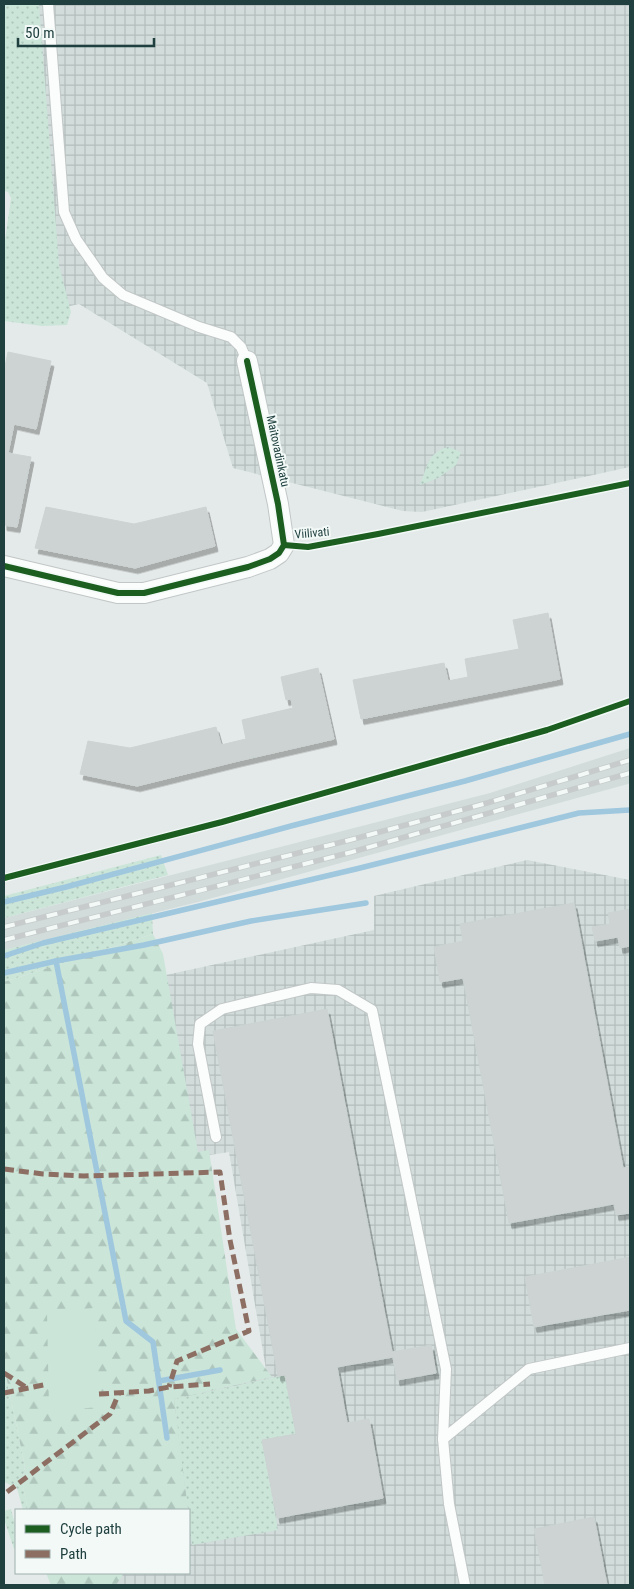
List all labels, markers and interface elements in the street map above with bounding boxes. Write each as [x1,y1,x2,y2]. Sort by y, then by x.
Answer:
scale bar [18,15,154,47]
text: 50 m [25,24,55,42]
street label: Maitovadinkatu [264,414,292,488]
street label: Viilivati [294,525,330,541]
legend [15,1509,190,1574]
text: Cycle path [60,1520,122,1538]
text: Path [60,1545,87,1563]

